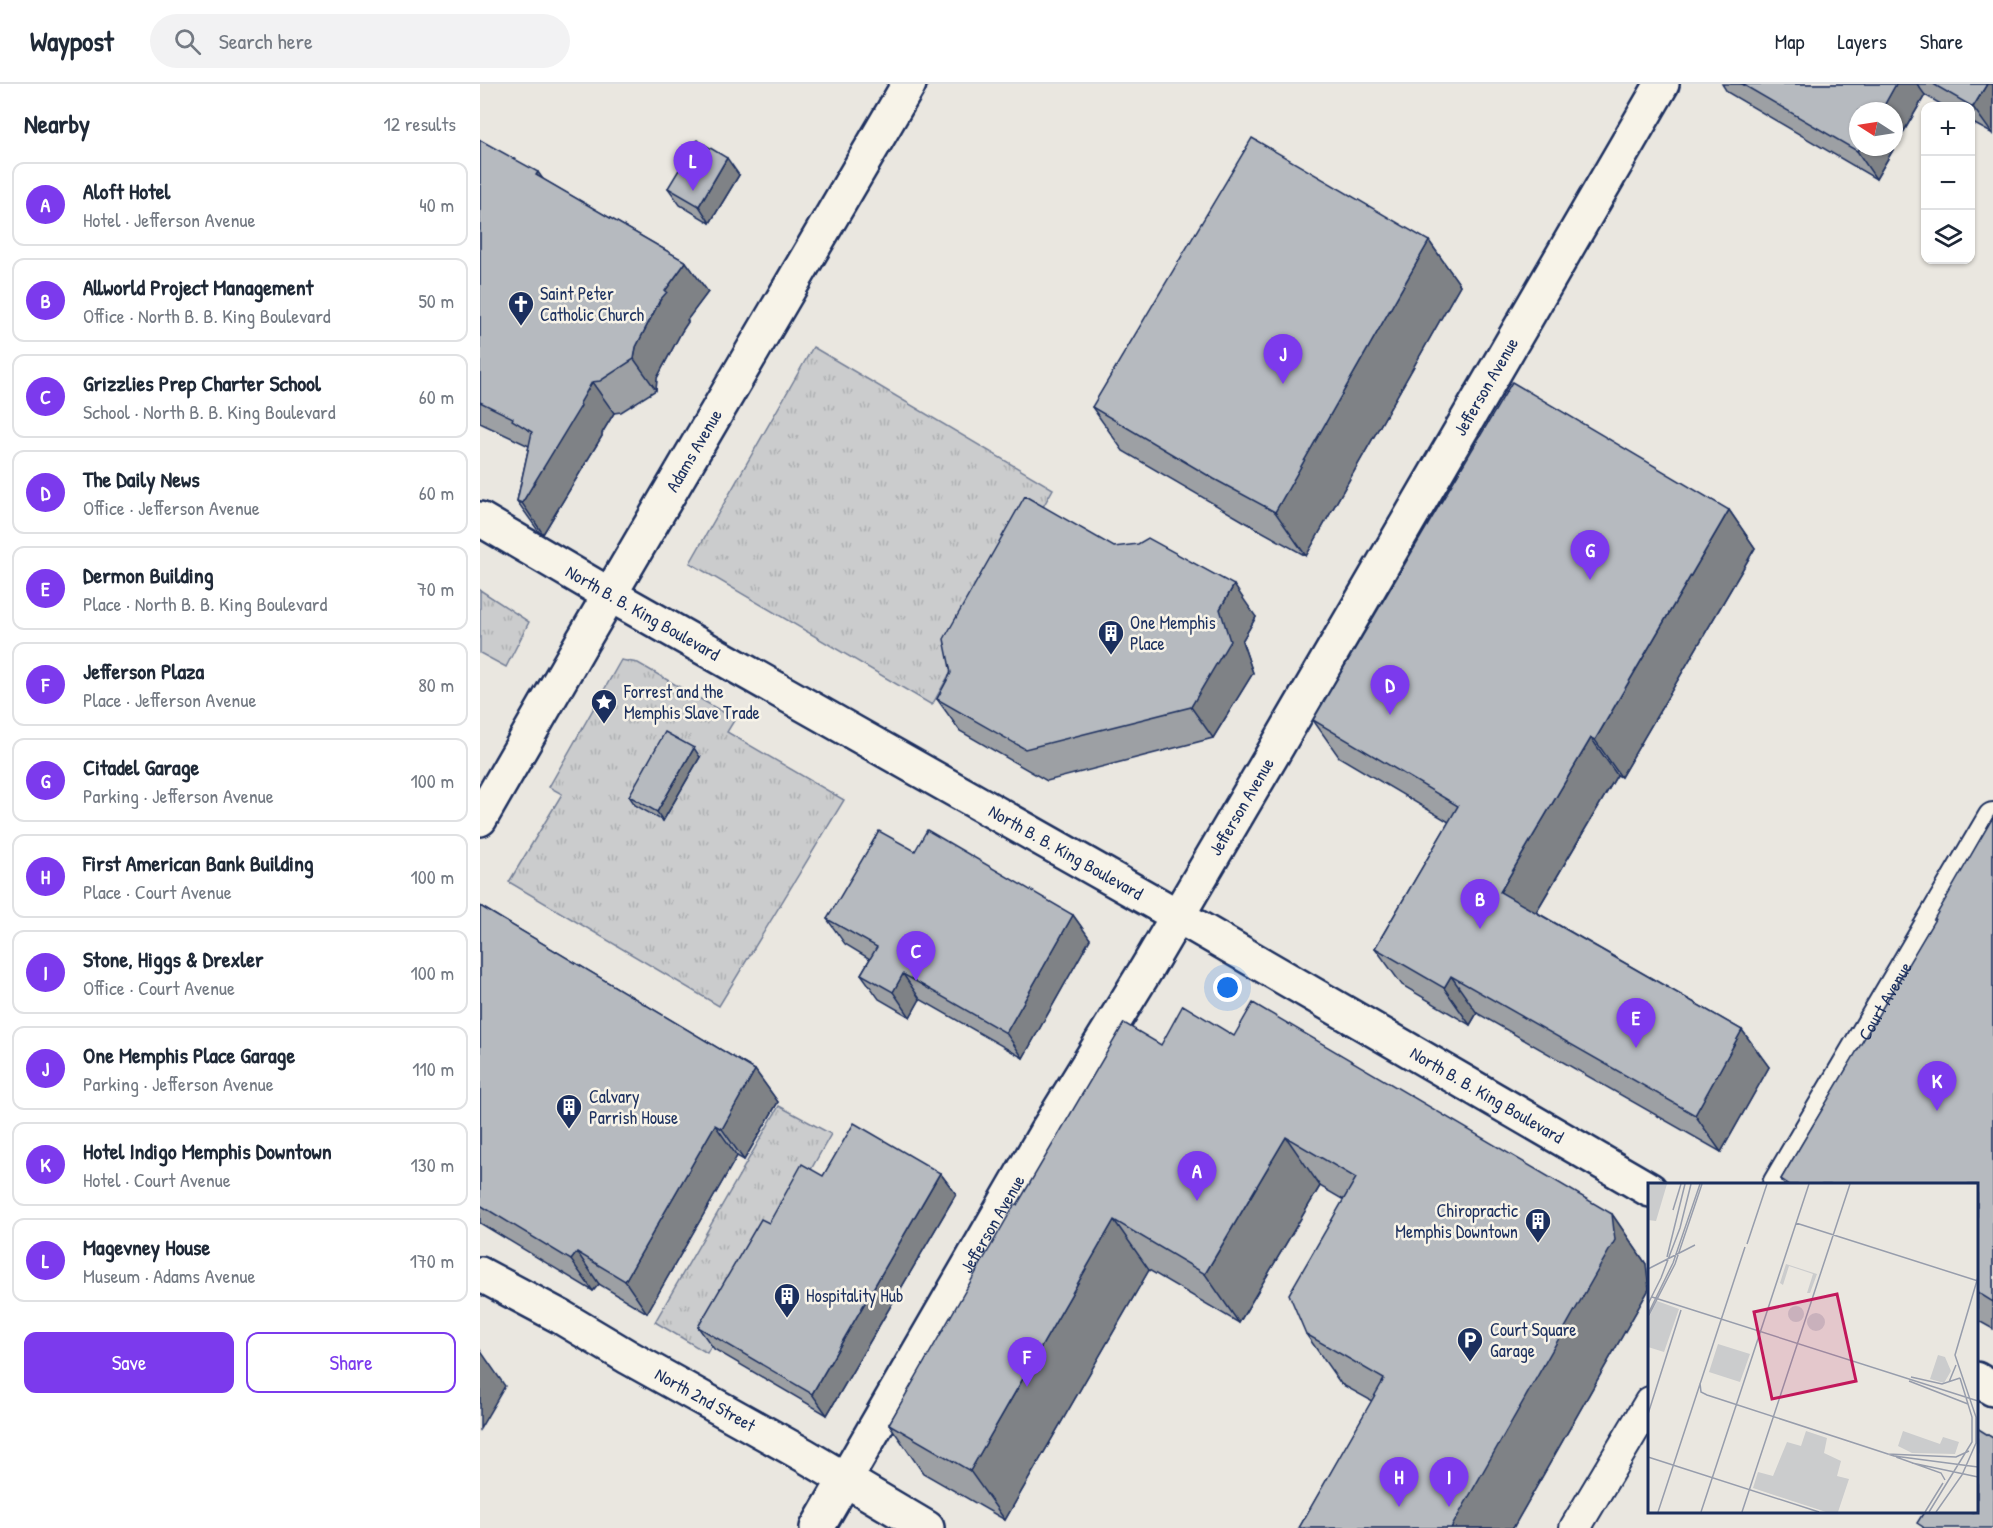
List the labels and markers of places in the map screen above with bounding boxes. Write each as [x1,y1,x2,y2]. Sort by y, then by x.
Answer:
pin: L [674,141,712,191]
place label: Saint Peter Catholic Church [540,281,644,327]
church icon: Saint Peter Catholic Church [506,289,536,327]
pin: J [1264,334,1302,384]
pin: G [1570,530,1610,580]
place label: One Memphis Place [1130,610,1216,656]
building icon: One Memphis Place [1096,618,1126,656]
pin: D [1370,666,1410,715]
place label: Forrest and the Memphis Slave Trade [623,679,760,725]
place icon: Forrest and the Memphis Slave Trade [589,687,619,725]
pin: B [1460,880,1500,929]
pin: C [896,932,936,981]
pin: E [1616,998,1656,1048]
pin: K [1918,1062,1956,1111]
place label: Calvary Parrish House [589,1084,678,1130]
building icon: Calvary Parrish House [554,1092,584,1130]
pin: A [1178,1152,1216,1201]
place label: Chiropractic Memphis Downtown [1395,1198,1518,1244]
building icon: Chiropractic Memphis Downtown [1523,1206,1553,1244]
building icon: Hospitality Hub [772,1281,802,1319]
place label: Hospitality Hub [806,1283,903,1308]
place label: Court Square Garage [1490,1317,1577,1363]
parking icon: Court Square Garage [1455,1325,1485,1363]
pin: F [1008,1338,1046,1387]
pin: H [1380,1458,1418,1507]
pin: I [1430,1458,1468,1507]

